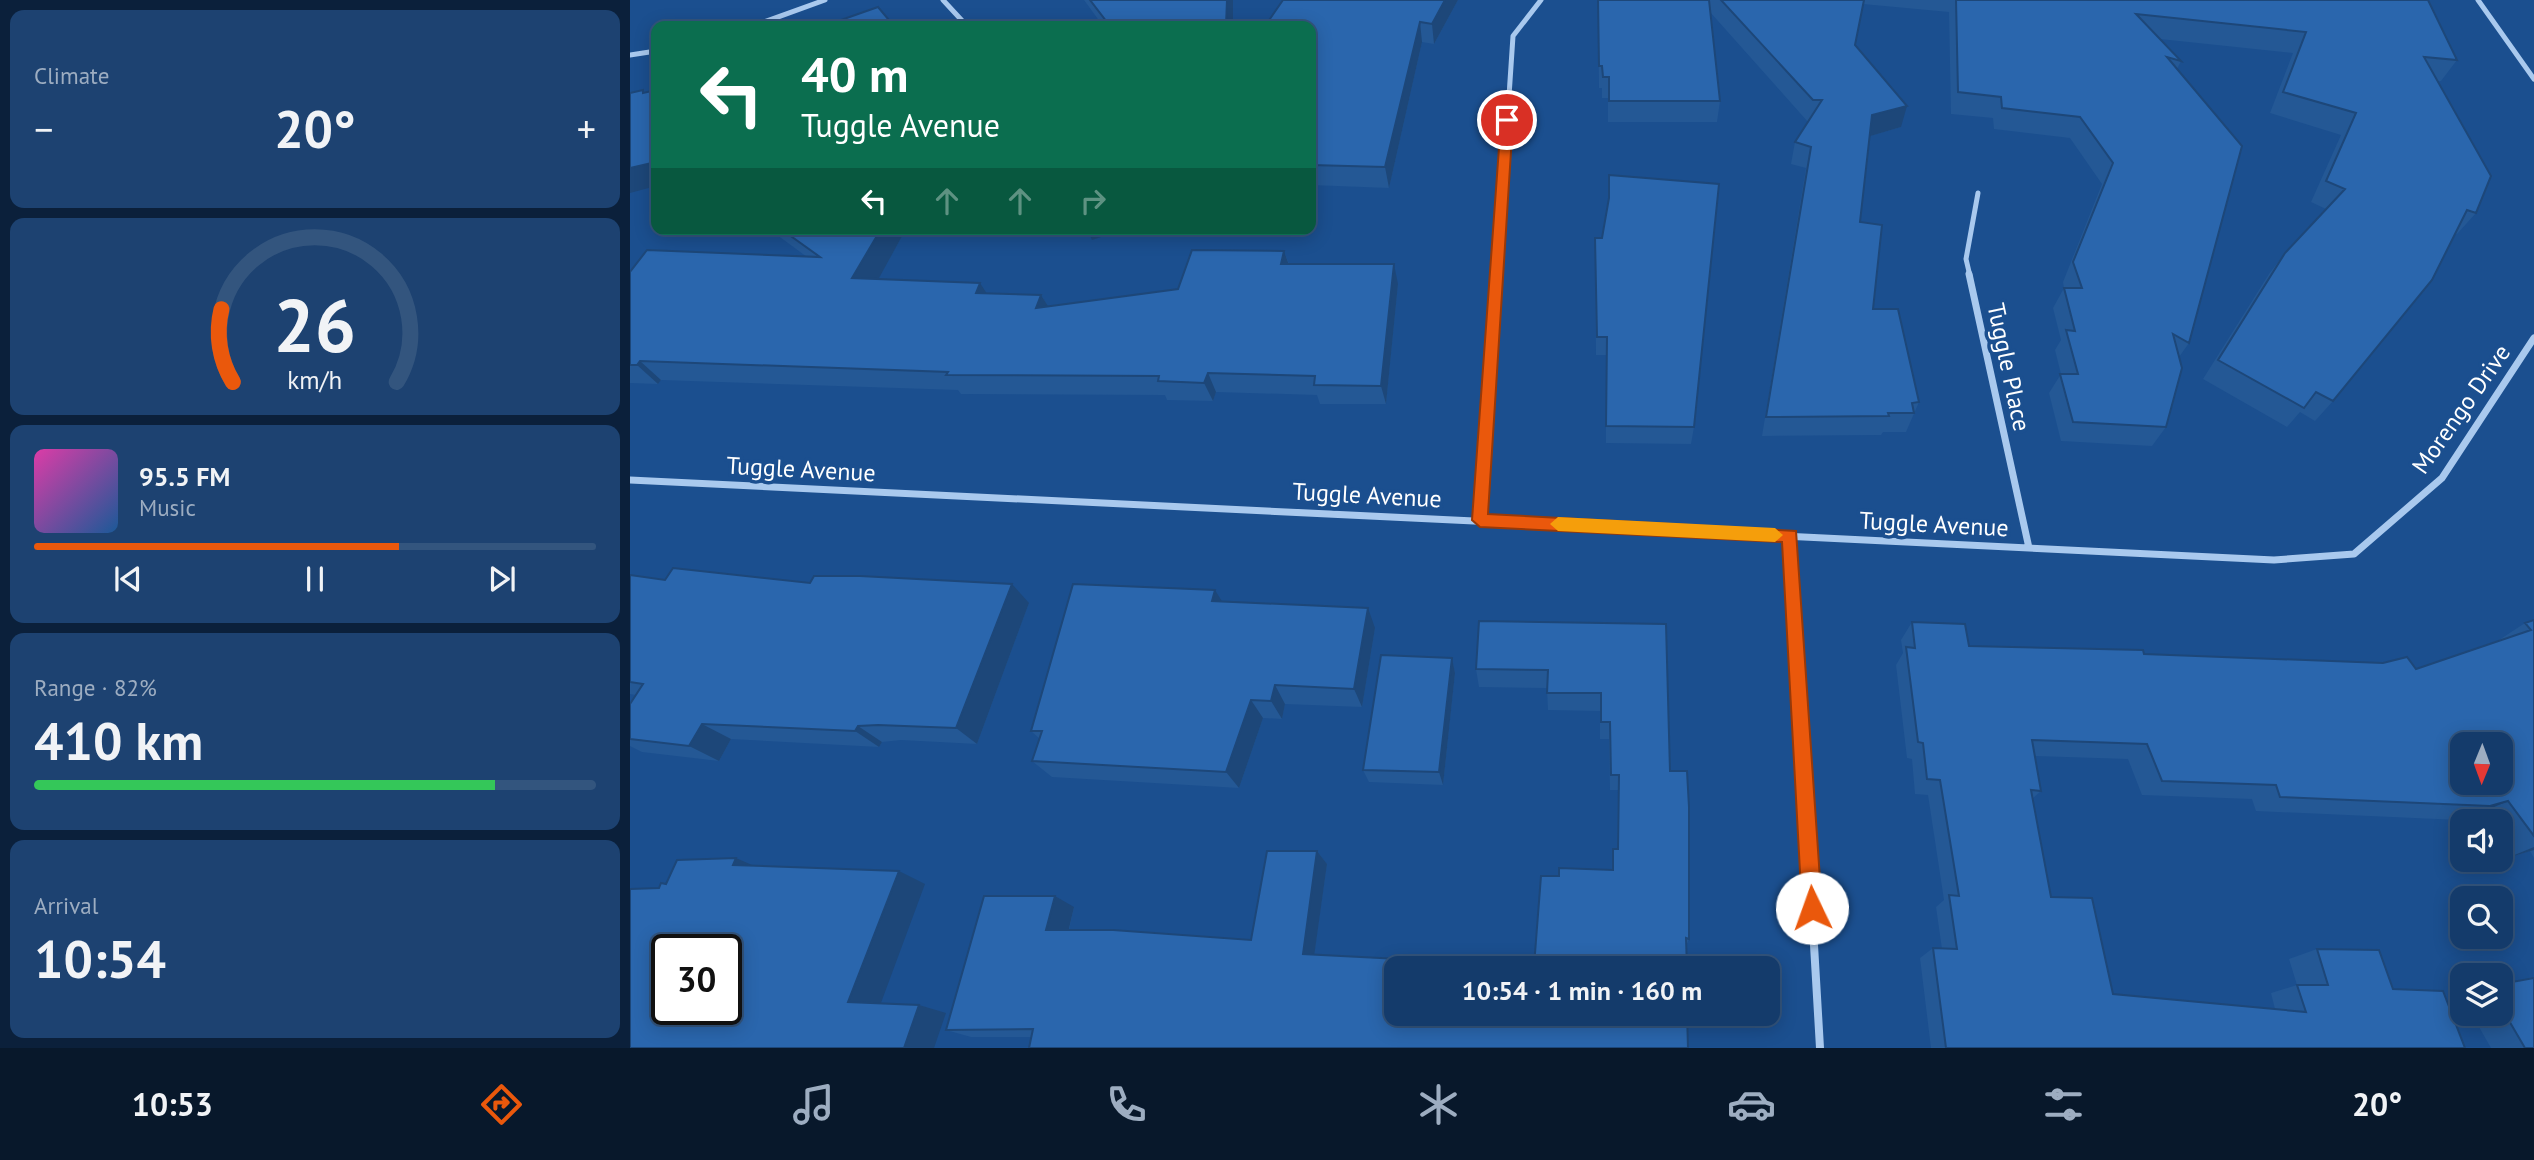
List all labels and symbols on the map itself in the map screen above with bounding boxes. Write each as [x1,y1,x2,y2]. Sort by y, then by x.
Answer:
pin [1477,90,1537,150]
street label: Tuggle Place [1980,300,2038,434]
street label: Morengo Drive [2405,338,2517,480]
street label: Tuggle Avenue [726,450,876,488]
street label: Tuggle Avenue [1292,476,1442,514]
street label: Tuggle Avenue [1859,505,2009,543]
north arrow [2450,732,2513,794]
position arrow [1775,871,1849,945]
speed limit sign: 30 [651,934,742,1025]

